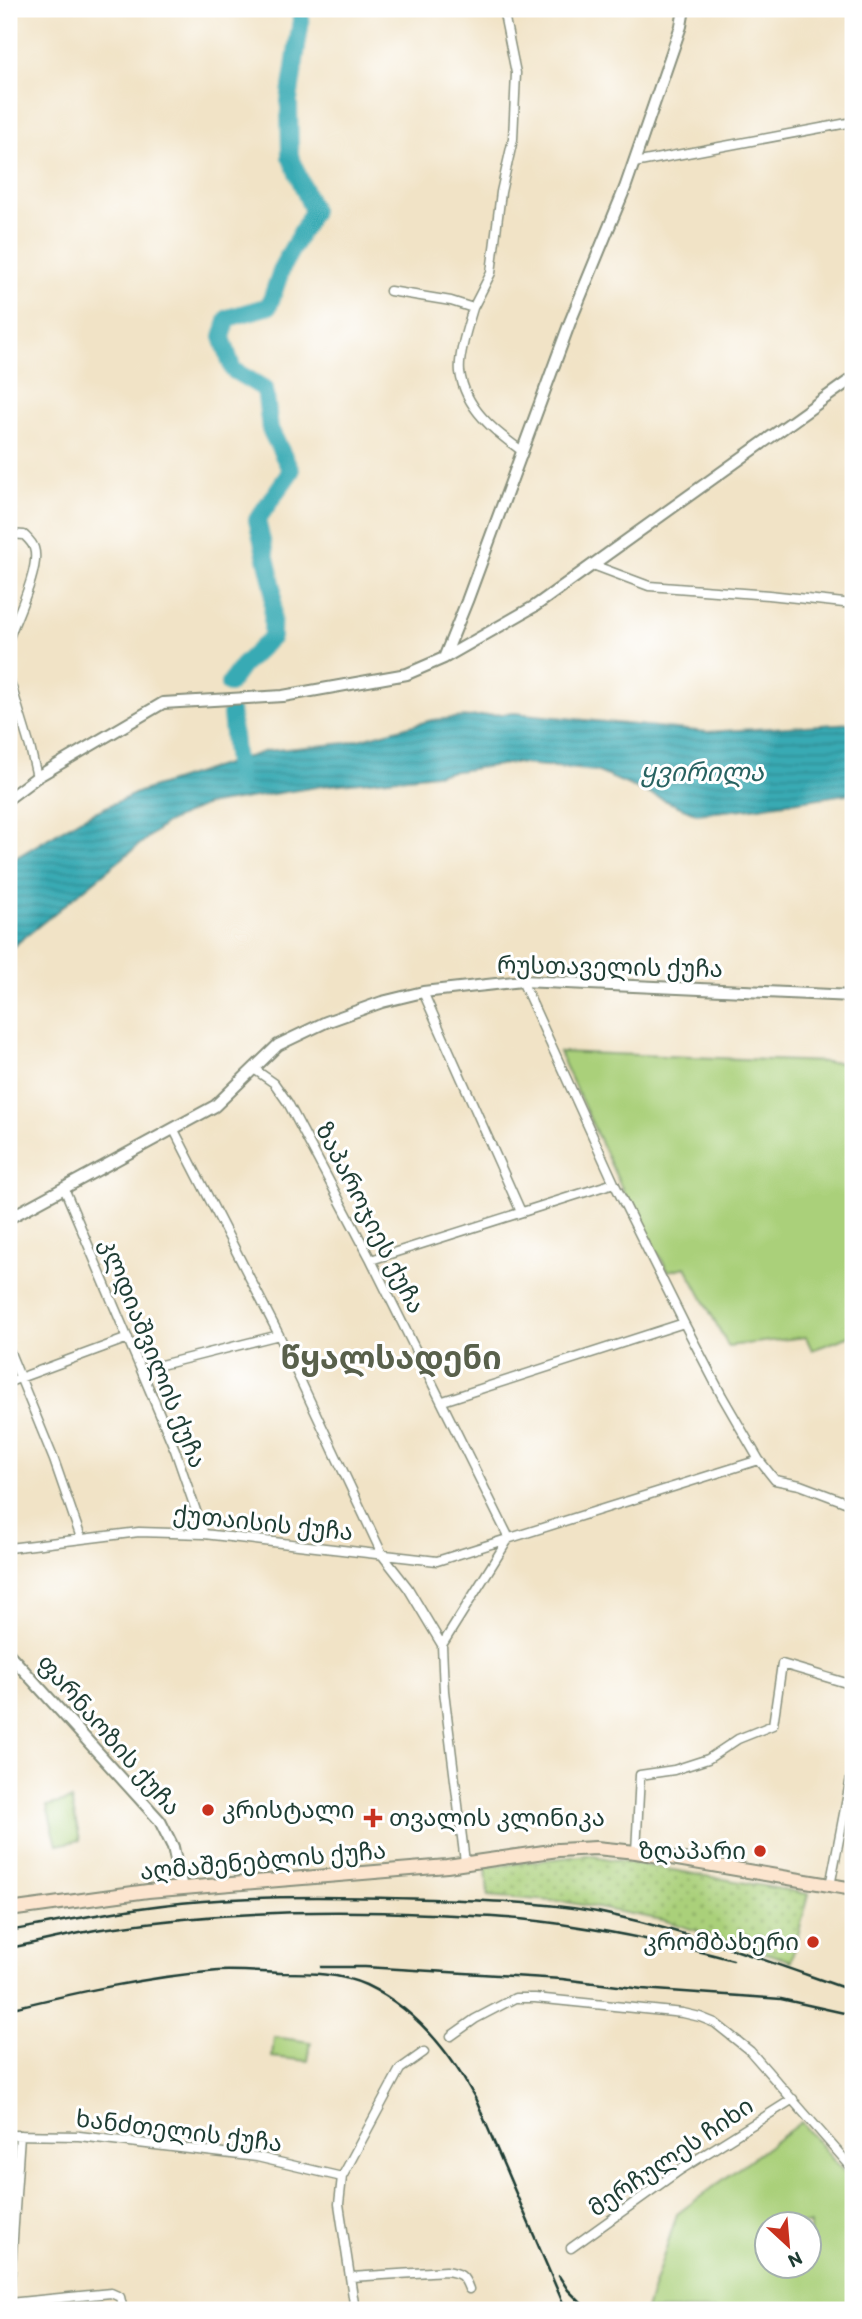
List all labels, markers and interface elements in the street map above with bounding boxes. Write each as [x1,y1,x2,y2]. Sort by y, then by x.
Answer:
water label: ყვირილა [640,756,765,788]
street label: რუსთაველის ქუჩა [497,950,723,983]
street label: ზაპაროჯიეს ქუჩა [310,1117,431,1318]
street label: კლდიაშვილის ქუჩა [94,1234,213,1472]
district label: წყალსადენი [280,1339,502,1378]
street label: ქუთაისის ქუჩა [172,1499,355,1546]
street label: ფარნაოზის ქუჩა [32,1648,187,1821]
place label: კრისტალი [222,1795,355,1824]
marker: კრისტალი [200,1802,216,1818]
place label: თვალის კლინიკა [389,1803,605,1832]
marker: თვალის კლინიკა [363,1808,383,1828]
street label: აღმაშენებლის ქუჩა [139,1835,387,1887]
place label: ზღაპარი [639,1836,746,1866]
marker: ზღაპარი [752,1843,768,1859]
place label: კრომბახერი [643,1927,799,1956]
marker: კრომბახერი [805,1934,821,1950]
street label: მერჩულეს ჩიხი [583,2091,759,2222]
street label: ხანძთელის ქუჩა [74,2103,284,2158]
north arrow [754,2210,824,2280]
text: N [784,2247,806,2273]

